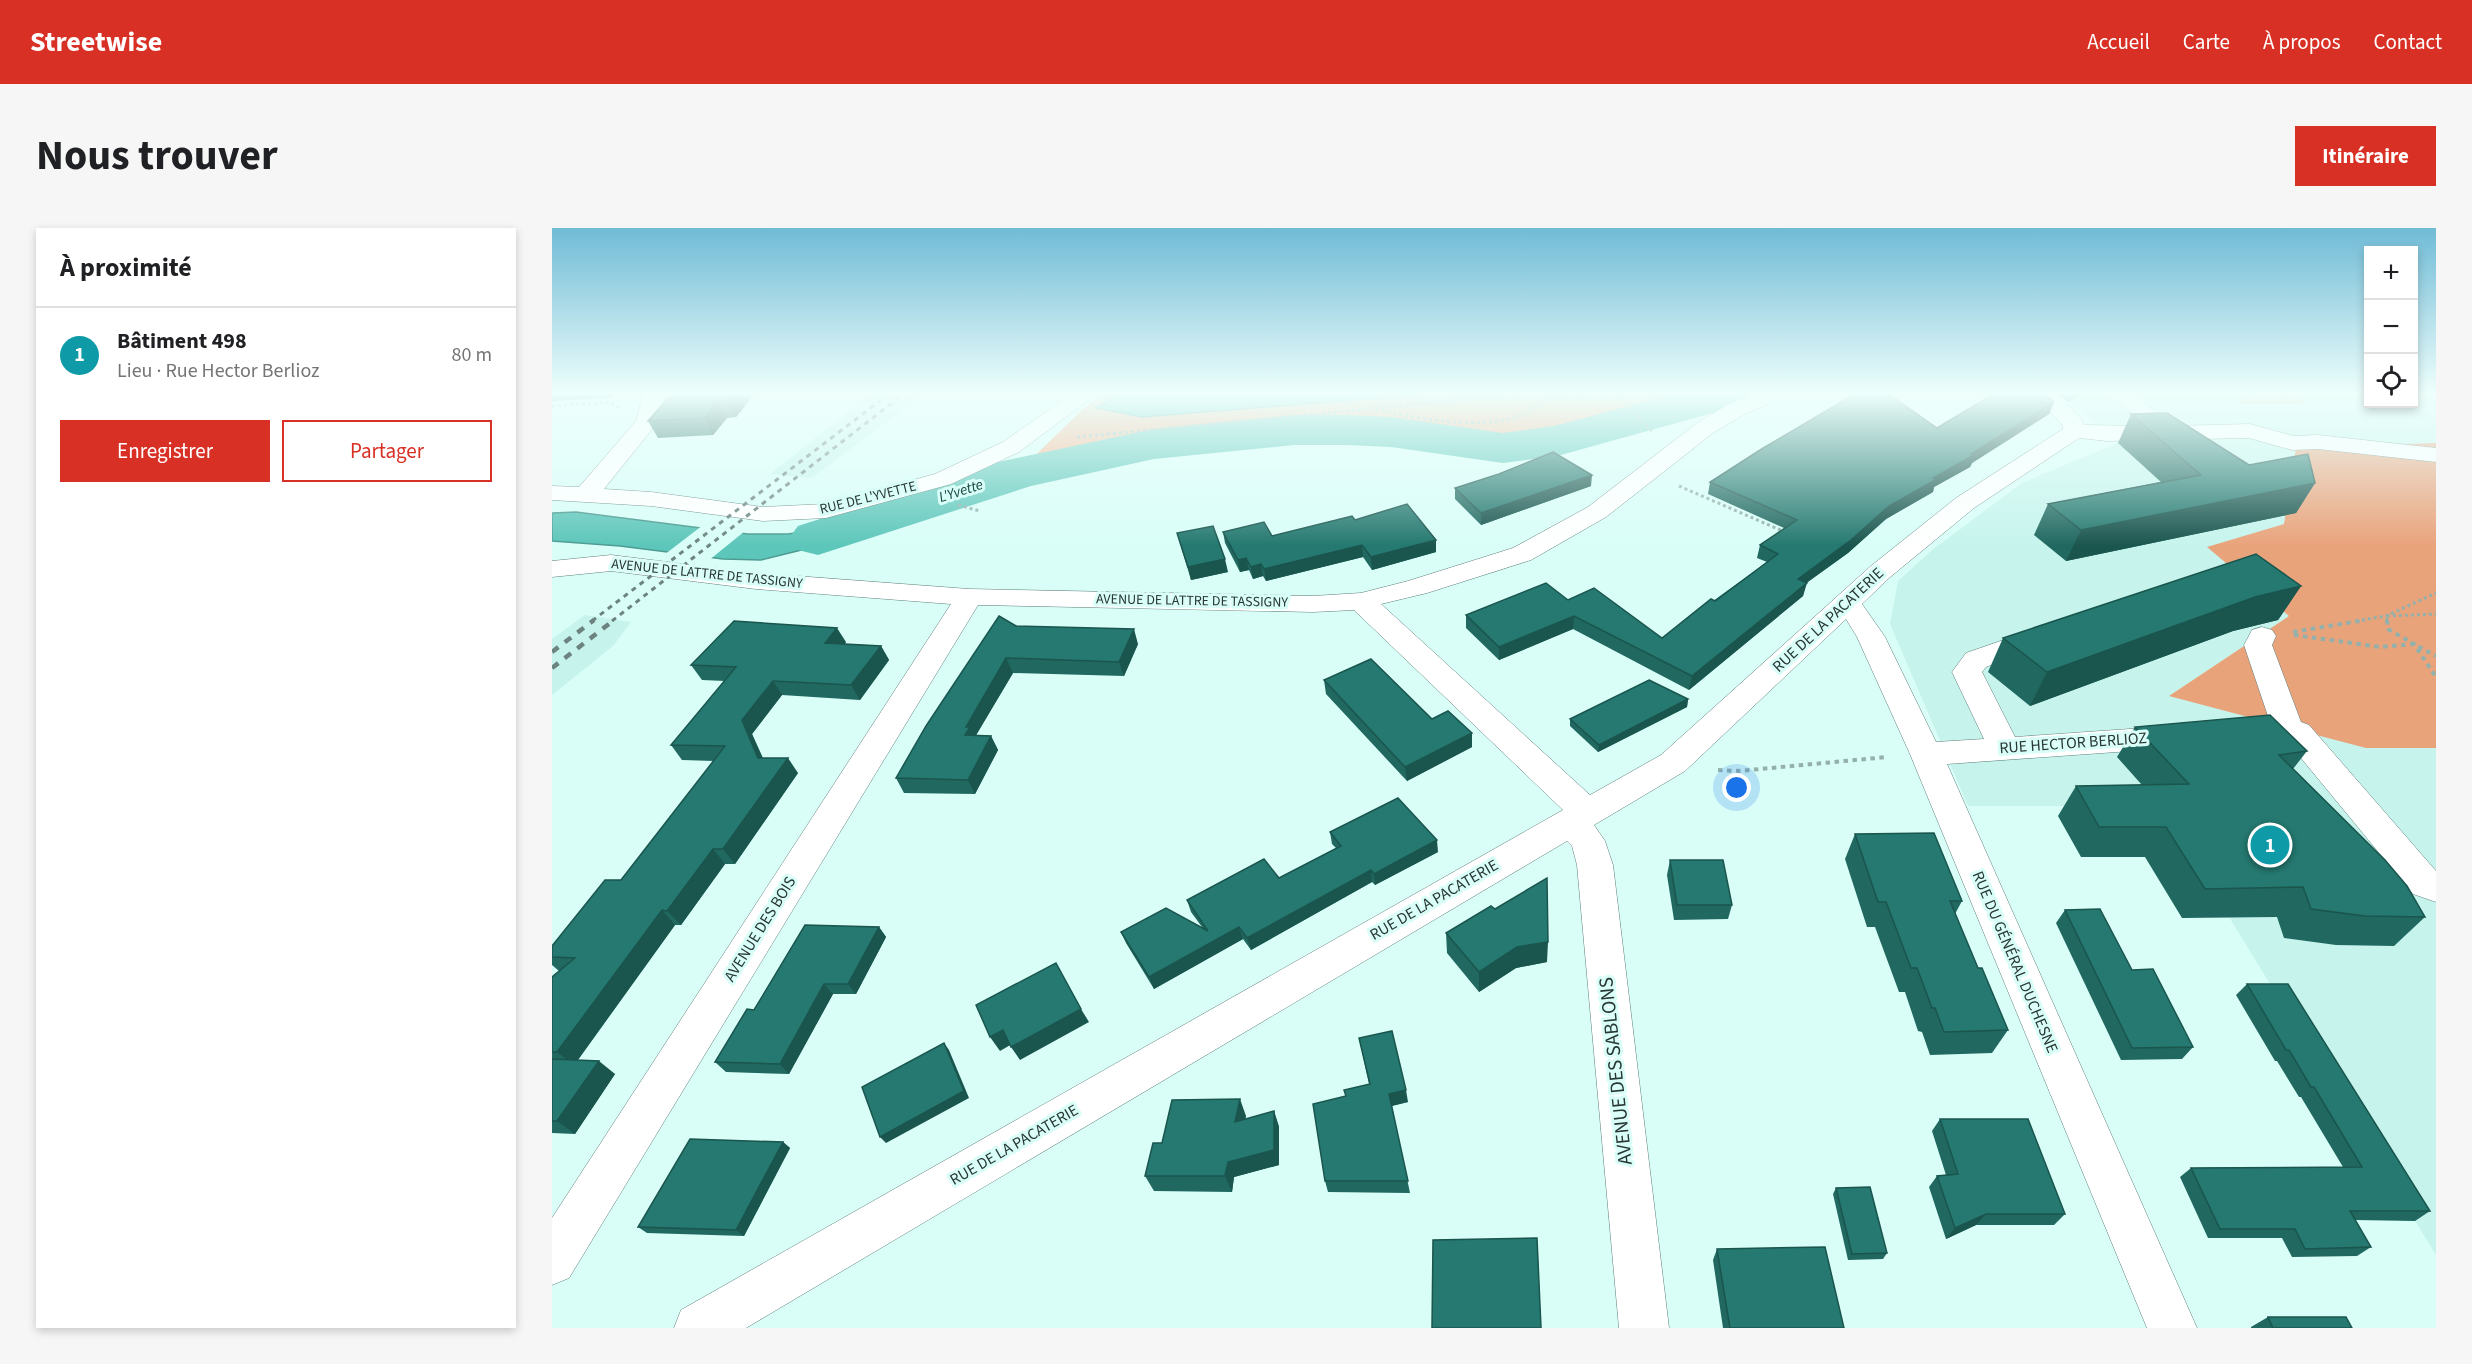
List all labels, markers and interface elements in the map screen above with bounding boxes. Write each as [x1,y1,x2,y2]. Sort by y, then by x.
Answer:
text: Streetwise [30,22,162,62]
text: Accueil [2087,27,2150,57]
text: Carte [2183,27,2230,57]
text: À propos [2263,27,2340,57]
text: Contact [2373,27,2442,57]
text: Nous trouver [36,126,278,186]
button: Itinéraire [2295,126,2436,186]
map controls [2364,246,2418,408]
button: + [2364,246,2418,300]
text: À proximité [60,249,192,286]
button: − [2364,300,2418,354]
text: Bâtiment 498 [117,325,247,357]
text: 1 [74,341,85,369]
text: 80 m [452,341,492,369]
button: locate [2364,354,2418,408]
text: Lieu · Rue Hector Berlioz [117,357,320,385]
button: Enregistrer [60,420,270,482]
button: Partager [282,420,492,482]
water label: L'Yvette [936,474,986,508]
street label: RUE DE L'YVETTE [818,476,918,520]
street label: AVENUE DE LATTRE DE TASSIGNY [610,554,804,594]
street label: RUE DE LA PACATERIE [1768,563,1888,677]
street label: AVENUE DE LATTRE DE TASSIGNY [1096,589,1288,613]
street label: RUE HECTOR BERLIOZ [1999,727,2147,759]
your location [1722,773,1751,802]
pin: 1 [2250,822,2290,868]
street label: RUE DE LA PACATERIE [1366,854,1502,946]
street label: RUE DU GÉNÉRAL DUCHESNE [1967,868,2063,1056]
street label: AVENUE DES BOIS [719,872,801,986]
street label: AVENUE DES SABLONS [1592,976,1640,1166]
street label: RUE DE LA PACATERIE [946,1099,1082,1191]

